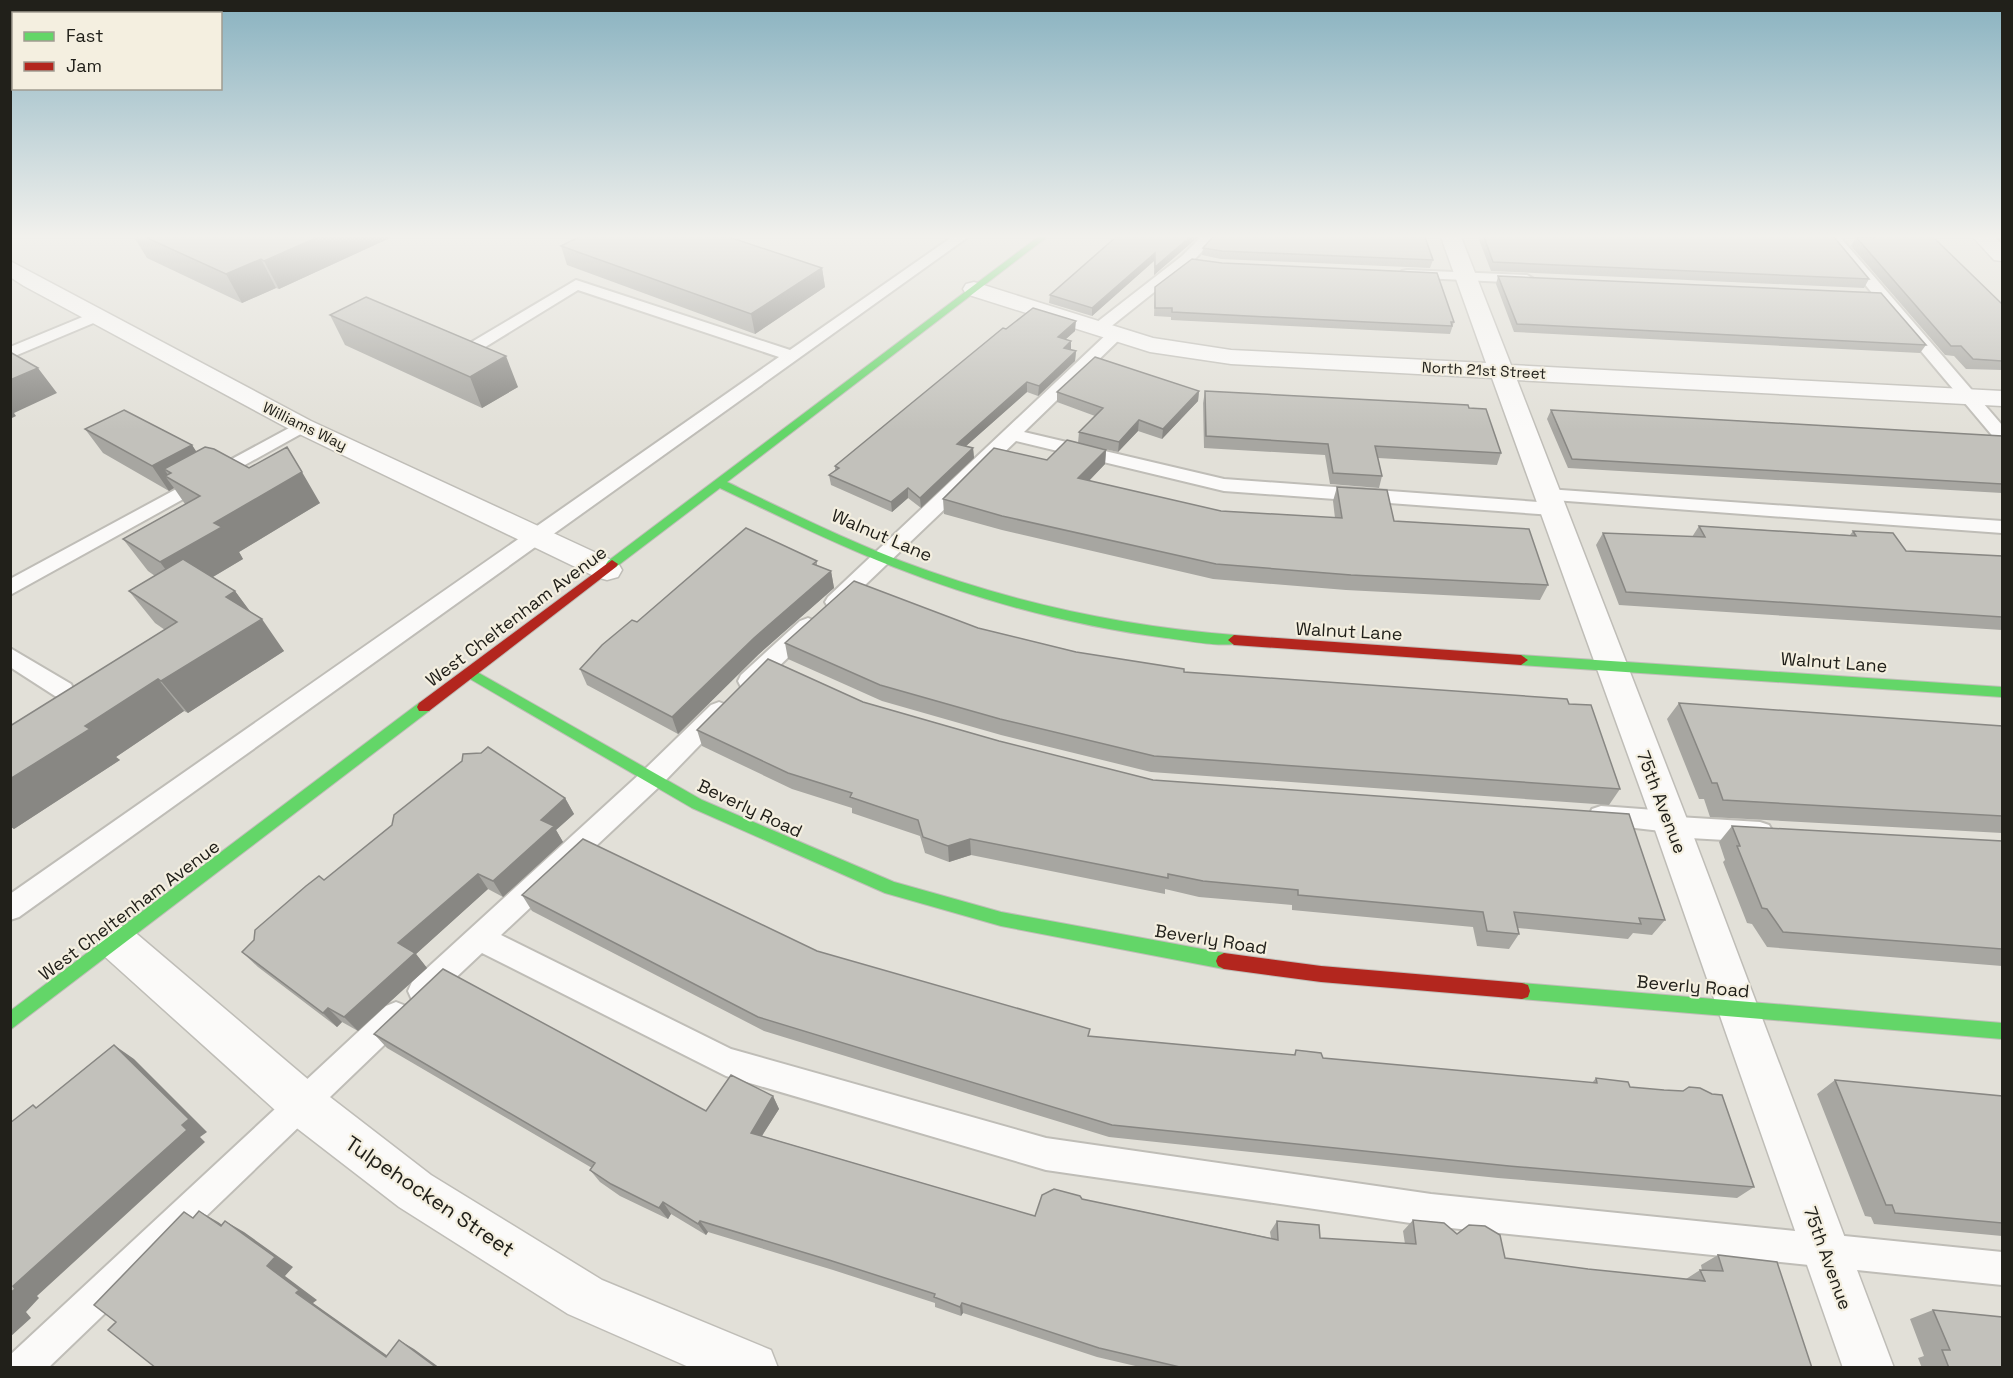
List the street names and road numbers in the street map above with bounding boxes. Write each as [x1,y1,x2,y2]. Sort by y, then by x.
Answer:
street label: North 21st Street [1421,357,1547,383]
street label: Williams Way [260,397,350,455]
street label: Walnut Lane [828,504,936,566]
street label: West Cheltenham Avenue [421,540,611,692]
street label: Walnut Lane [1295,617,1403,645]
street label: Walnut Lane [1780,647,1888,677]
street label: 75th Avenue [1632,747,1692,857]
street label: Beverly Road [694,774,806,842]
street label: West Cheltenham Avenue [34,834,224,986]
street label: Beverly Road [1153,919,1269,959]
street label: Beverly Road [1636,970,1750,1002]
street label: Tulpehocken Street [340,1129,520,1263]
street label: 75th Avenue [1799,1203,1857,1313]

